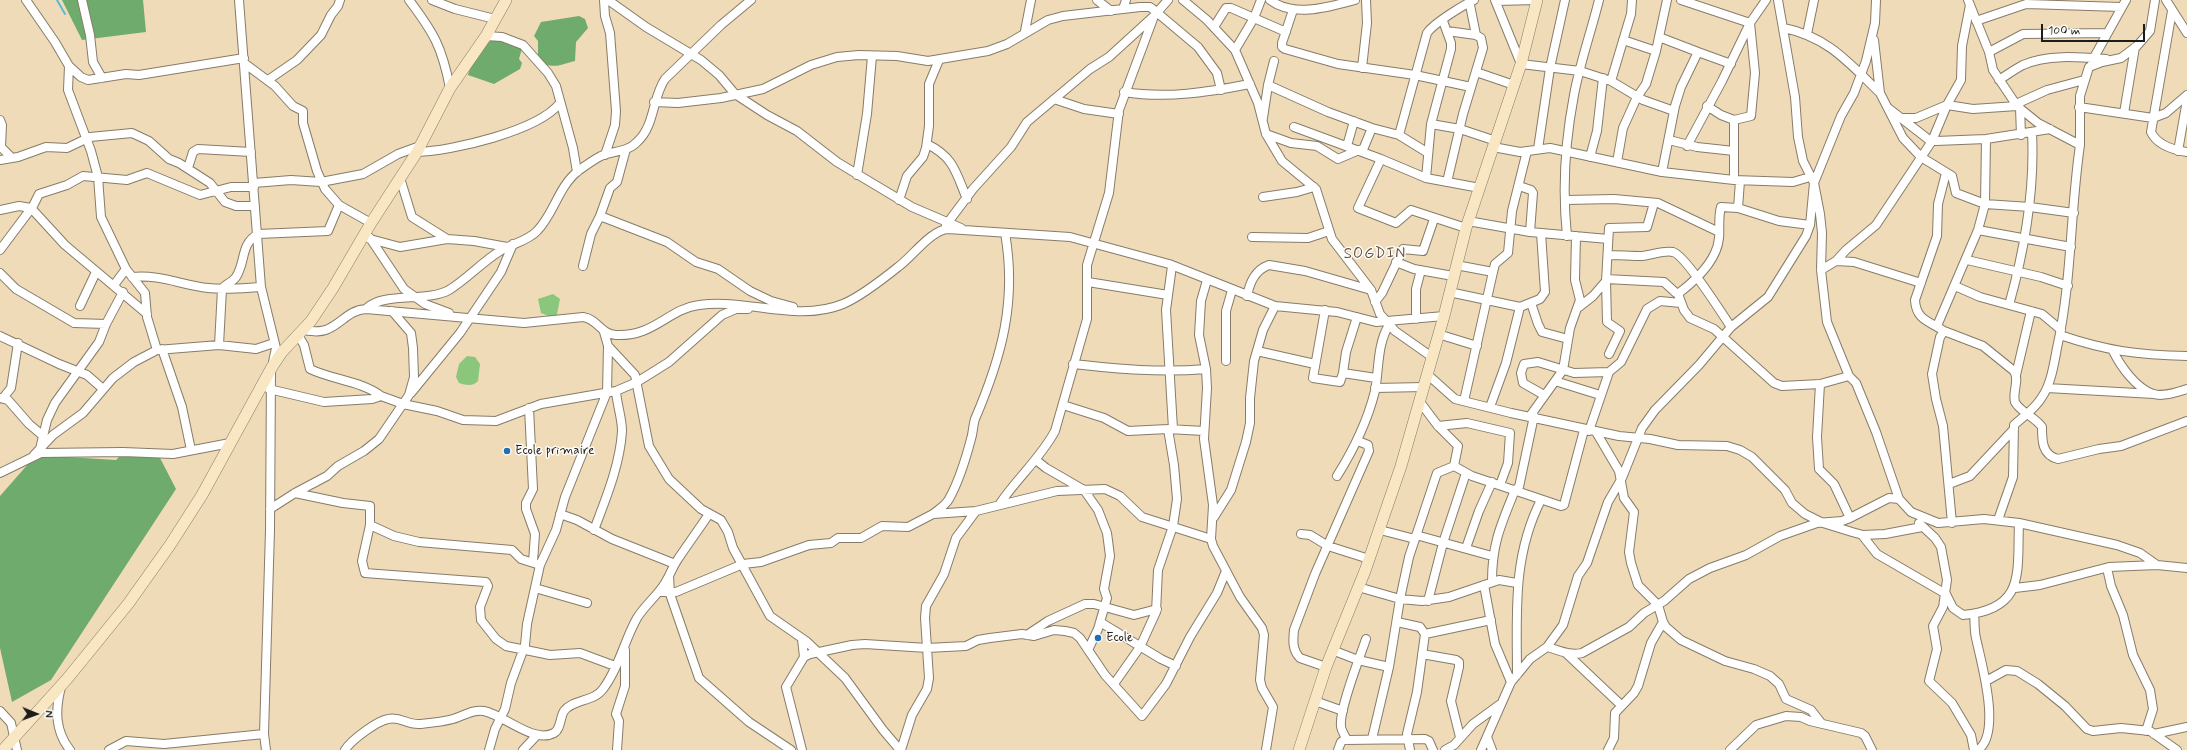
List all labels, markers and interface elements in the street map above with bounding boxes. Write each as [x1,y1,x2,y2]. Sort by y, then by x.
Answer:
scale bar [2043,16,2147,42]
text: 100 m [2048,23,2080,39]
district label: SOGDIN [1343,246,1407,264]
place label: Ecole primaire [515,443,594,459]
marker: Ecole primaire [502,446,512,456]
place label: Ecole [1106,630,1133,646]
marker: Ecole [1093,633,1103,643]
north arrow [16,694,56,734]
text: N [41,710,55,718]

